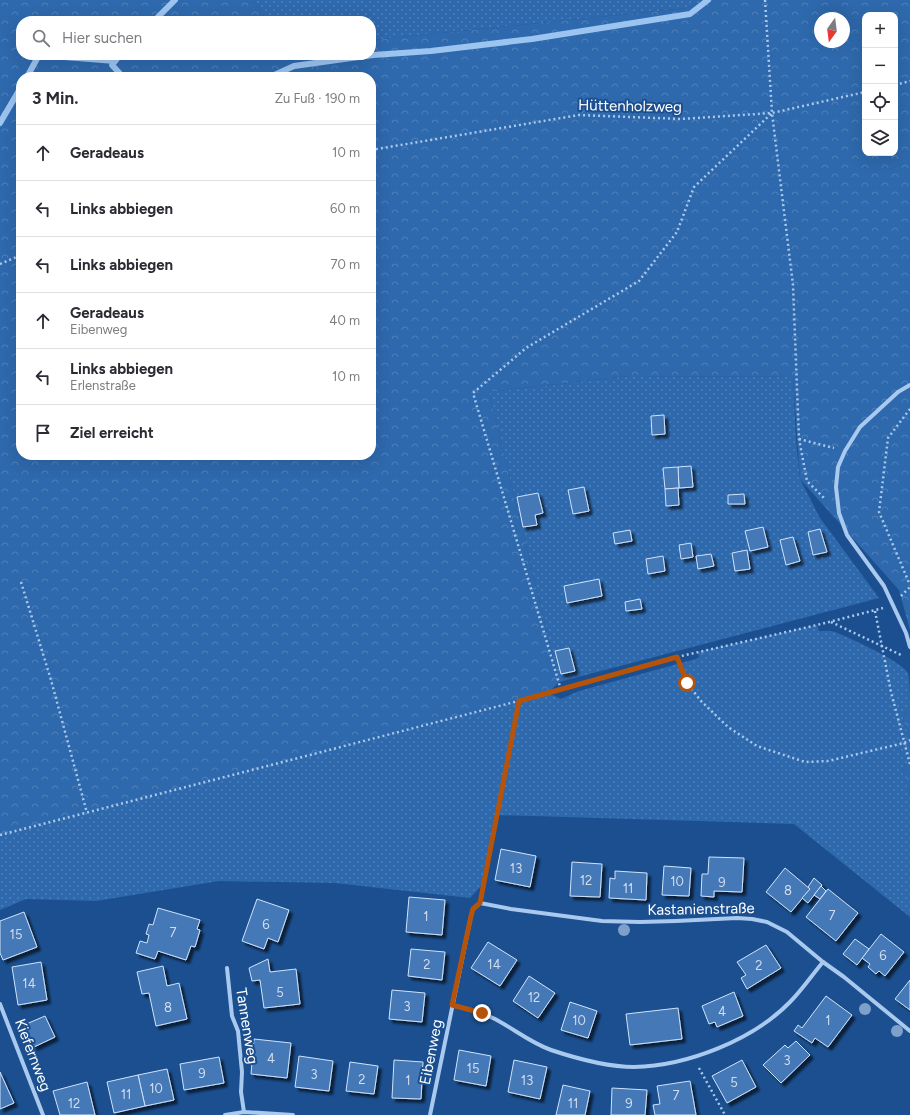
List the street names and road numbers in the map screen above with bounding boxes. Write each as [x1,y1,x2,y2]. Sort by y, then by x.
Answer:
street label: Hüttenholzweg [578,96,682,116]
street label: Kastanienstraße [647,899,755,919]
street label: Tannenweg [232,987,262,1065]
street label: Kiefernweg [11,1016,55,1094]
street label: Eibenweg [416,1018,446,1086]

